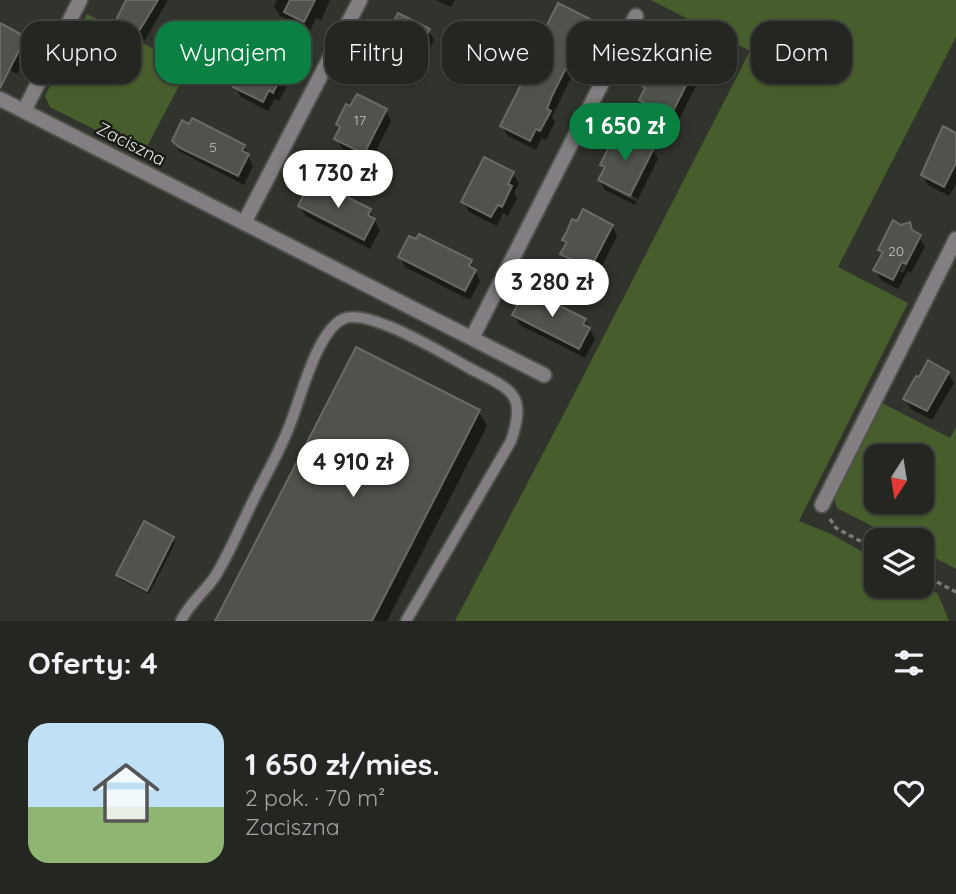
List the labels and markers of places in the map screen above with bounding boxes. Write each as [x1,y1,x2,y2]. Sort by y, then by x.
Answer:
pin: 1 650 zł [553,104,697,163]
pin: 1 730 zł [266,150,410,210]
pin: 3 280 zł [480,260,624,319]
pin: 4 910 zł [281,440,425,499]

